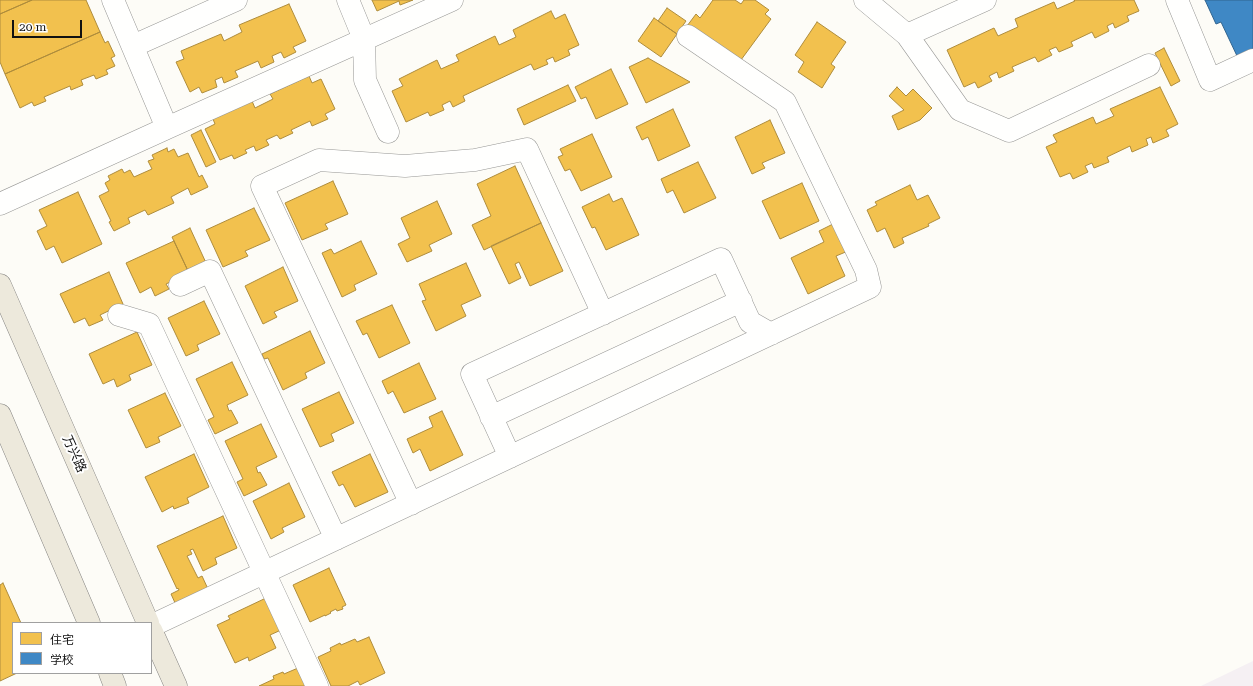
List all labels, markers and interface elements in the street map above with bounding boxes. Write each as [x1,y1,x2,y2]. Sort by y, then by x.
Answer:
scale bar [14,12,84,38]
text: 20 m [19,20,46,34]
street label: 万兴路 [59,433,89,475]
legend [12,622,152,674]
text: 住宅 [50,633,74,647]
text: 学校 [50,653,74,667]

